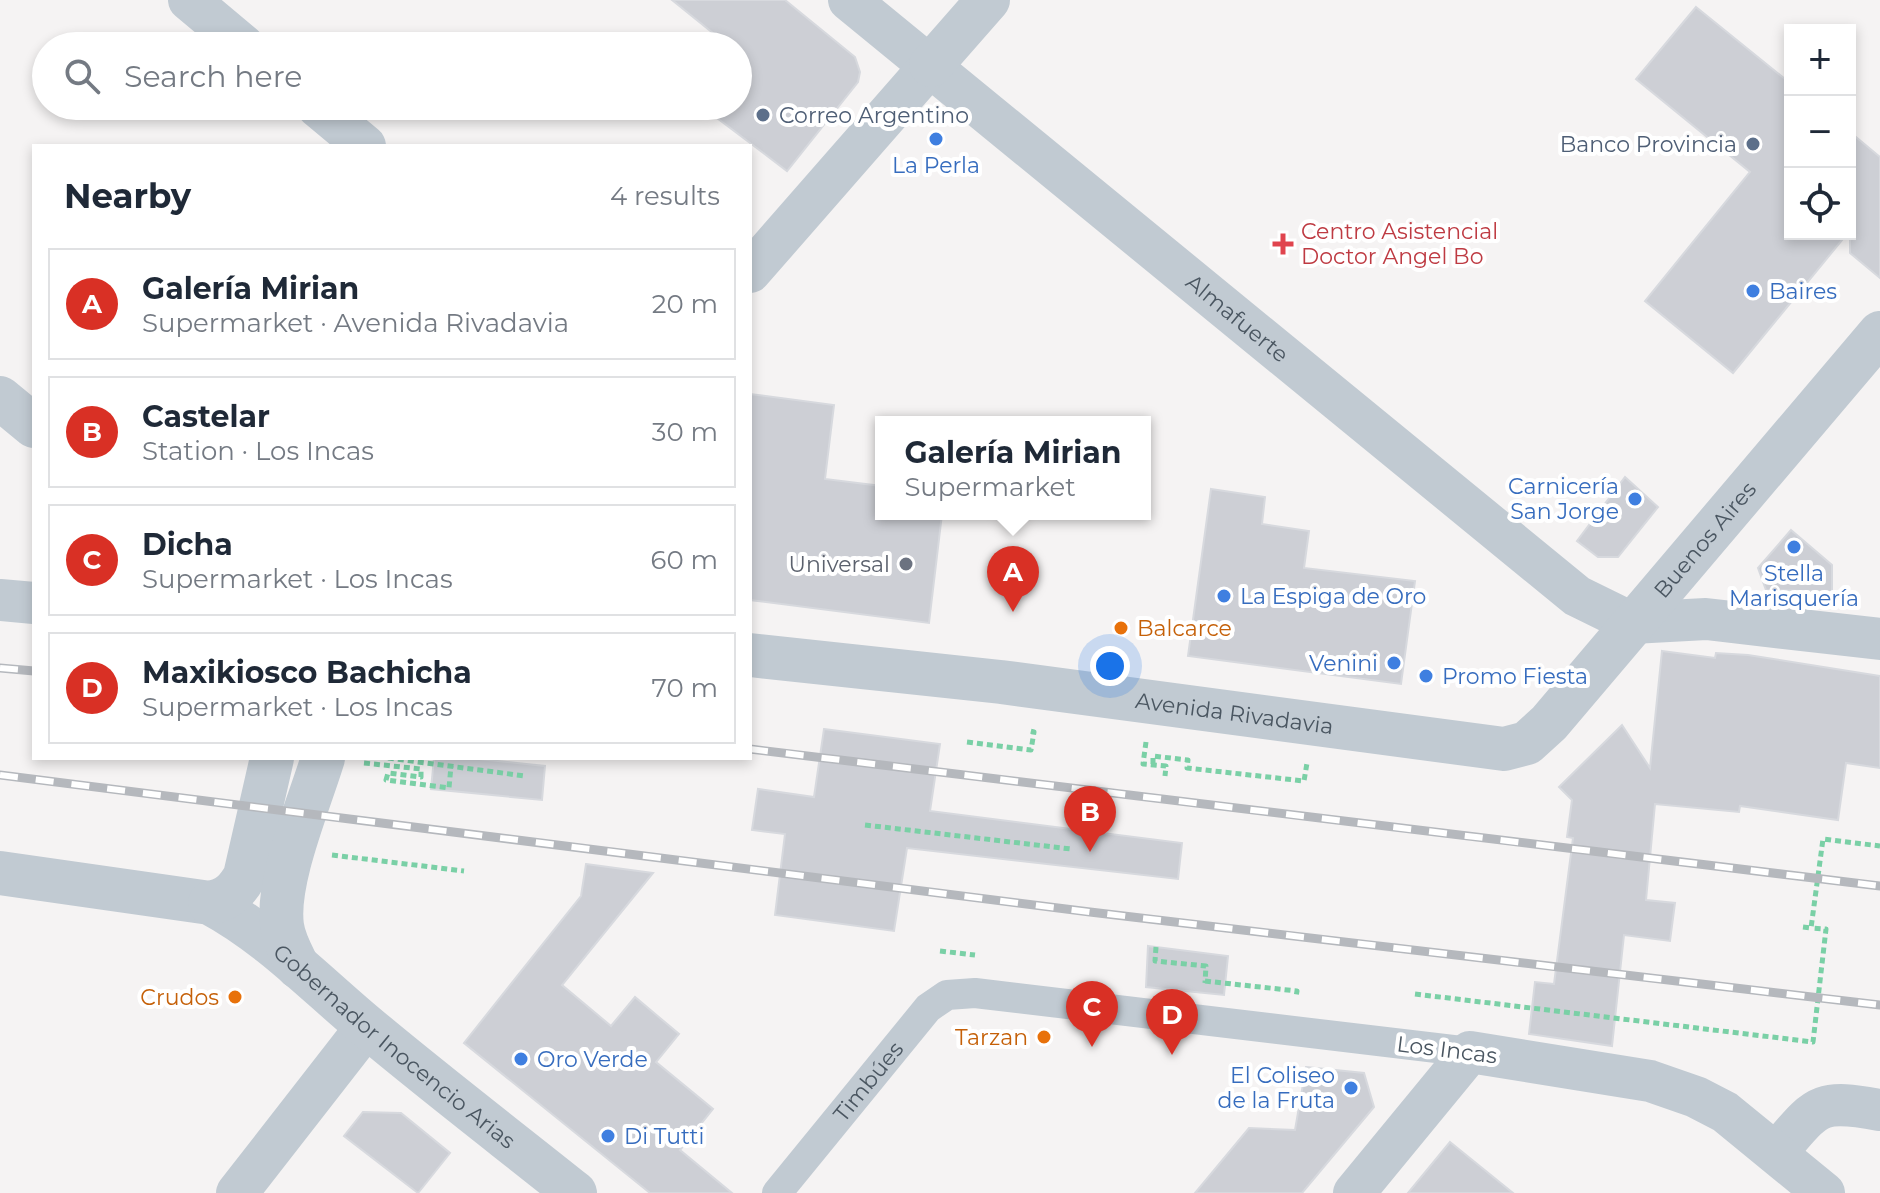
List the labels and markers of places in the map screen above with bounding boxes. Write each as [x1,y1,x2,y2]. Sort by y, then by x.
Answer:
place label: Correo Argentino [779,102,969,129]
marker: Correo Argentino [754,106,772,124]
marker: La Perla [927,130,945,148]
place label: Banco Provincia [1560,131,1737,158]
marker: Banco Provincia [1744,135,1762,153]
place label: La Perla [892,152,980,179]
place label: Centro Asistencial Doctor Angel Bo [1301,218,1498,270]
marker: Centro Asistencial Doctor Angel Bo [1272,233,1294,255]
place label: Baires [1769,278,1837,305]
marker: Baires [1744,282,1762,300]
place label: Carnicería San Jorge [1508,473,1619,525]
marker: Carnicería San Jorge [1626,490,1644,508]
marker: Stella Marisquería [1785,538,1803,556]
pin: A [987,546,1039,612]
place label: Universal [788,551,890,578]
marker: Universal [897,555,915,573]
place label: Stella Marisquería [1729,560,1859,612]
place label: La Espiga de Oro [1240,583,1426,610]
marker: La Espiga de Oro [1215,587,1233,605]
place label: Balcarce [1137,615,1232,642]
marker: Balcarce [1112,619,1130,637]
place label: Venini [1309,650,1378,677]
marker: Venini [1385,654,1403,672]
place label: Promo Fiesta [1442,663,1588,690]
marker: Promo Fiesta [1417,667,1435,685]
pin: B [1064,786,1116,852]
pin: C [1066,981,1118,1047]
place label: Crudos [140,984,219,1011]
marker: Crudos [226,988,244,1006]
pin: D [1146,989,1198,1055]
place label: Tarzan [955,1024,1028,1051]
marker: Tarzan [1035,1028,1053,1046]
place label: Oro Verde [537,1046,648,1073]
marker: Oro Verde [512,1050,530,1068]
place label: El Coliseo de la Fruta [1218,1062,1335,1114]
marker: El Coliseo de la Fruta [1342,1079,1360,1097]
place label: Di Tutti [624,1123,704,1150]
marker: Di Tutti [599,1127,617,1145]

